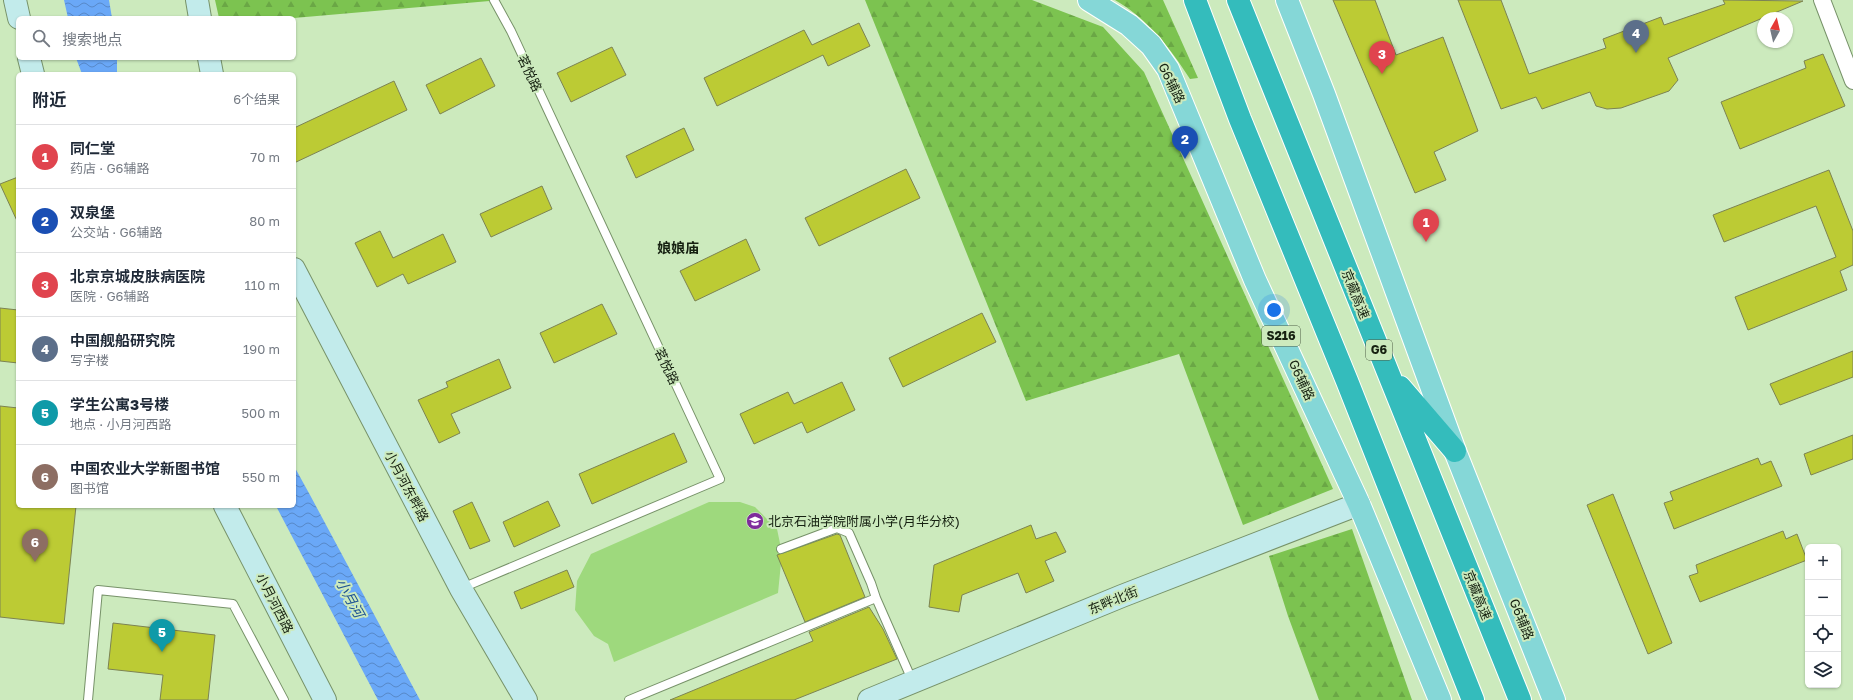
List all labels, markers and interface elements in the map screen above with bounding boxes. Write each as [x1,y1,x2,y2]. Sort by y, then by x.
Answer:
north arrow [1757,12,1793,48]
search box [16,16,296,60]
pin: 4 [1623,20,1649,53]
icon: search [30,27,52,49]
text: 搜索地点 [62,30,122,48]
pin: 3 [1369,41,1395,74]
street label: 茗悦路 [515,52,545,94]
street label: G6辅路 [1155,60,1189,106]
text: 附近 [32,89,66,110]
text: 6个结果 [233,91,280,107]
pin: 2 [1172,126,1198,159]
text: 同仁堂 [70,139,115,157]
text: 1 [42,149,48,165]
text: 70 m [250,149,280,165]
text: 药店 · G6辅路 [70,160,149,176]
text: 双泉堡 [70,203,115,221]
pin: 1 [1413,209,1439,242]
text: 2 [41,213,49,229]
text: 80 m [249,213,280,229]
text: 公交站 · G6辅路 [70,224,162,240]
district label: 娘娘庙 [657,239,699,256]
text: 北京京城皮肤病医院 [70,267,205,285]
street label: 京藏高速 [1339,267,1373,321]
text: 3 [41,277,49,293]
text: 110 m [245,277,280,293]
text: 医院 · G6辅路 [70,288,149,304]
your location [1264,300,1284,320]
road number: S216 [1262,326,1300,346]
text: 中国舰船研究院 [70,331,175,349]
road number: G6 [1366,340,1392,360]
text: 4 [41,341,49,357]
text: 190 m [243,341,280,357]
street label: 茗悦路 [652,345,682,387]
text: 写字楼 [70,352,109,368]
street label: G6辅路 [1286,357,1318,403]
text: 学生公寓3号楼 [70,395,169,413]
text: 5 [41,405,49,421]
text: 500 m [242,405,280,421]
text: 地点 · 小月河西路 [70,416,171,432]
street label: 小月河东畔路 [382,448,432,524]
text: 中国农业大学新图书馆 [70,459,220,477]
text: 6 [41,469,49,485]
text: 550 m [242,469,280,485]
text: 图书馆 [70,480,109,496]
school or university icon: 北京石油学院附属小学(月华分校) [745,511,765,531]
place label: 北京石油学院附属小学(月华分校) [768,513,960,529]
pin: 6 [22,529,48,562]
map controls [1805,544,1841,688]
button: + [1805,544,1841,580]
street label: 京藏高速 [1461,568,1495,622]
street label: 小月河西路 [253,570,297,636]
water label: 小月河 [333,575,370,623]
button: − [1805,580,1841,616]
street label: 东畔北街 [1086,583,1140,617]
street label: G6辅路 [1507,596,1537,642]
button: locate [1805,616,1841,652]
pin: 5 [149,619,175,652]
button: layers [1805,652,1841,688]

